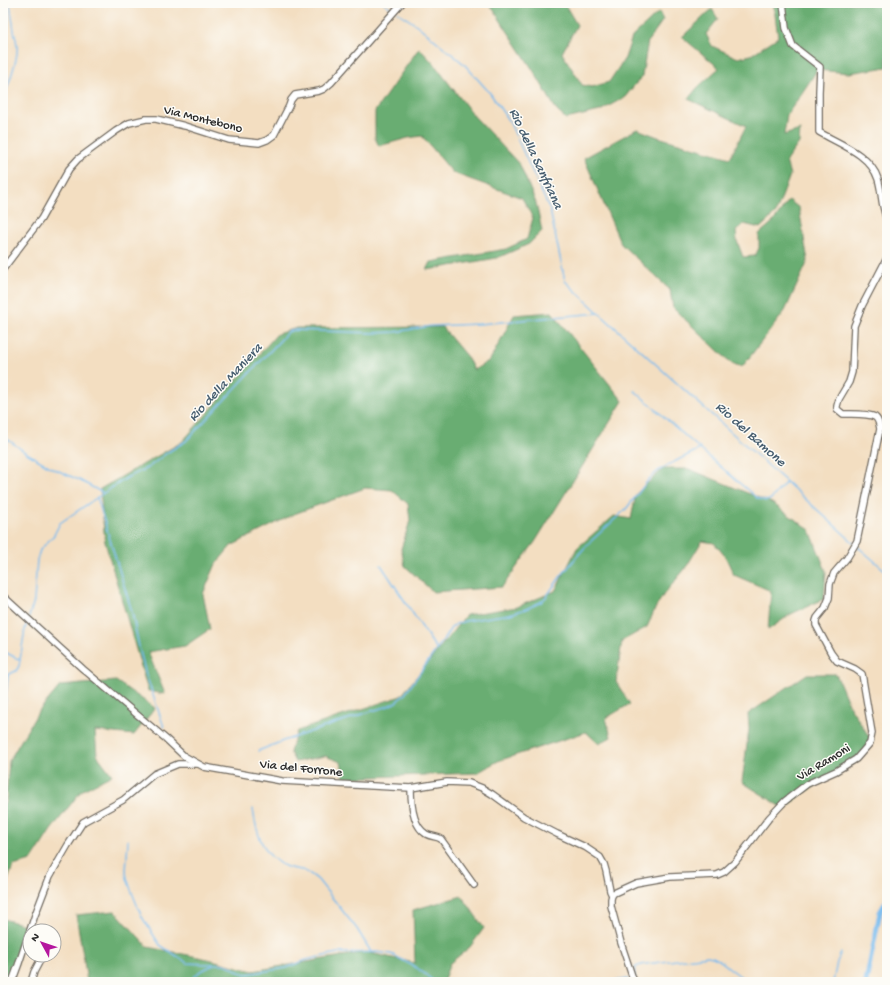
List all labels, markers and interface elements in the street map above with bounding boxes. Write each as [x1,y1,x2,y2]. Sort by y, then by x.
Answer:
street label: Via Montebono [161,103,244,137]
water label: Rio della Sanfriana [504,106,566,213]
water label: Rio della Maniera [185,339,267,426]
water label: Rio del Bamone [711,399,789,472]
street label: Via Ramoni [794,741,853,785]
street label: Via del Forrone [258,757,343,781]
north arrow [22,923,62,963]
text: N [29,931,43,944]

